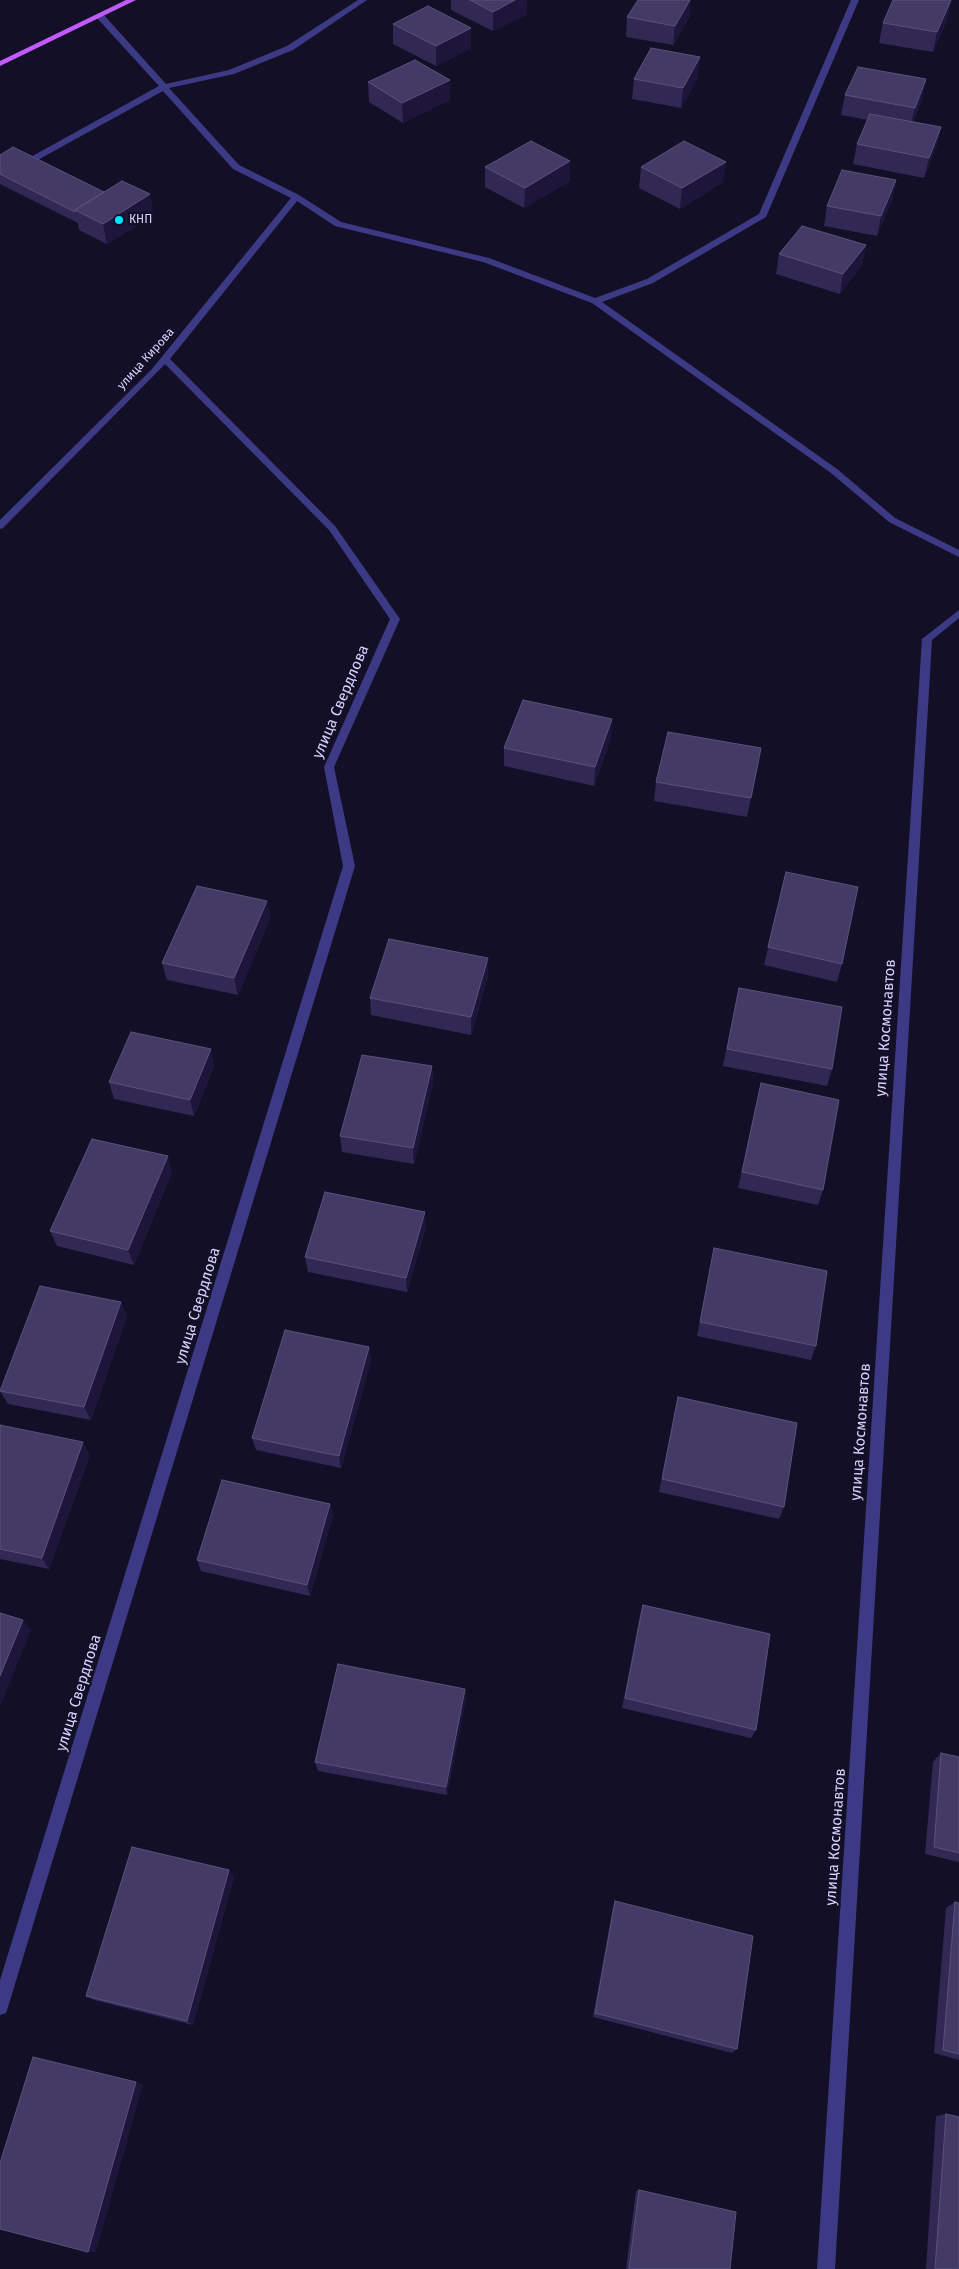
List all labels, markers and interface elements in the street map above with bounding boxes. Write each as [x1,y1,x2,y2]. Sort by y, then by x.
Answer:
place label: КНП [129,213,152,227]
marker: КНП [113,214,125,226]
street label: улица Кирова [114,325,178,393]
street label: улица Свердлова [309,643,373,761]
street label: улица Космонавтов [872,959,900,1097]
street label: улица Свердлова [172,1245,224,1367]
street label: улица Космонавтов [847,1363,875,1501]
street label: улица Свердлова [53,1632,105,1754]
street label: улица Космонавтов [822,1768,850,1906]

